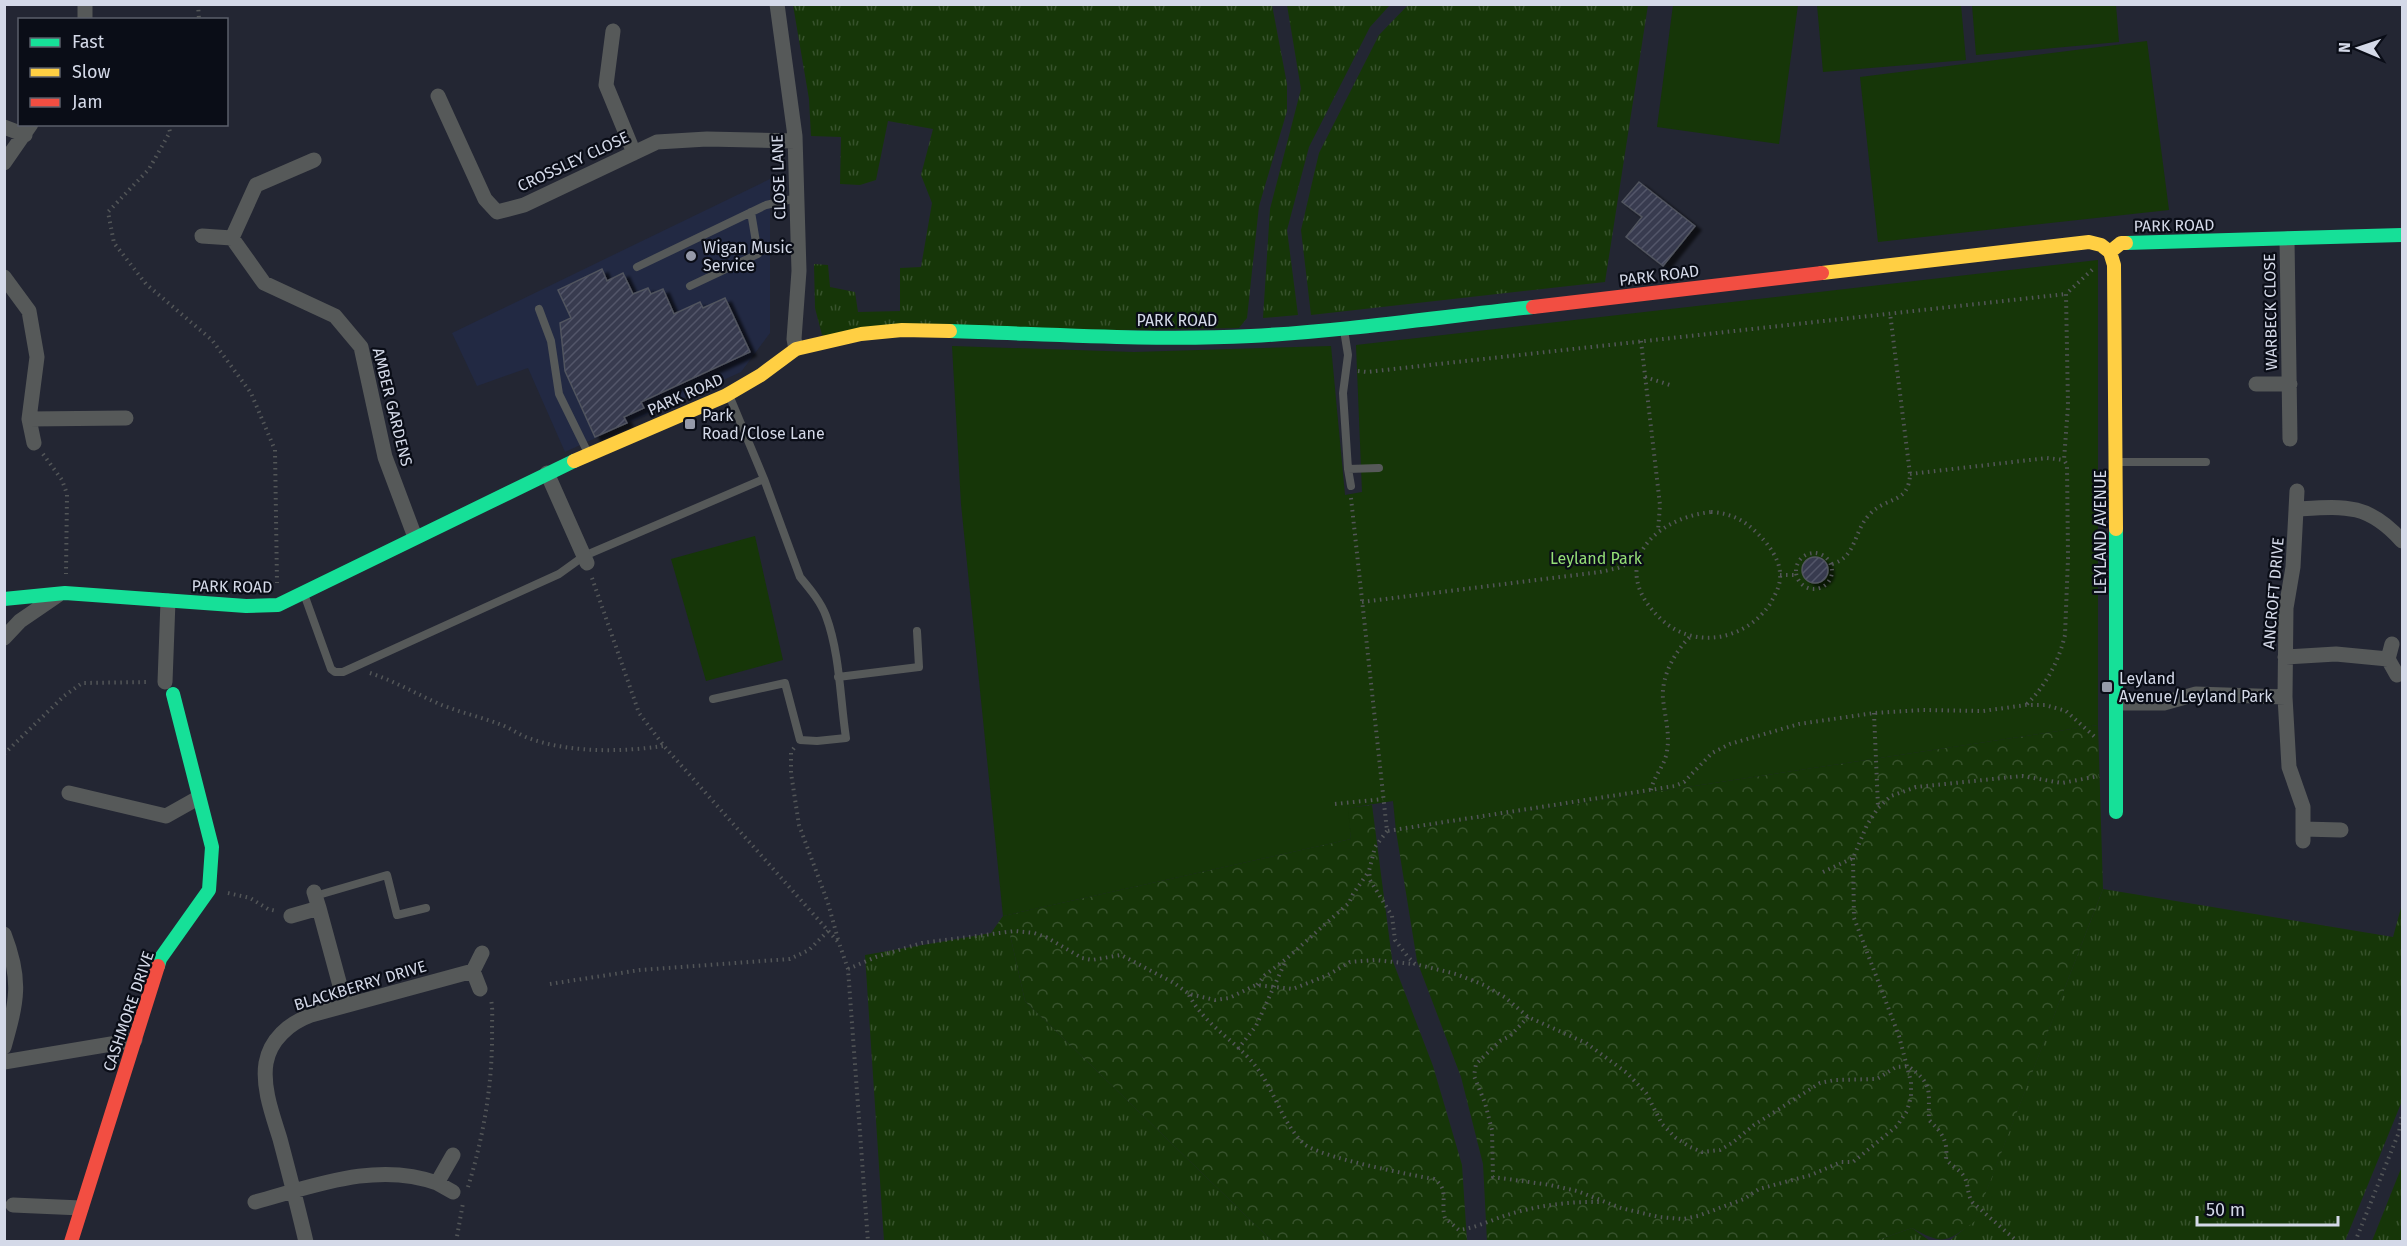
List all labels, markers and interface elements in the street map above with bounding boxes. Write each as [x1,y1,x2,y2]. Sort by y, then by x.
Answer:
legend [18,18,228,126]
north arrow [2329,18,2389,78]
text: Fast [72,31,105,53]
text: N [2335,42,2354,53]
text: Slow [72,61,111,83]
text: Jam [72,91,103,113]
street label: CROSSLEY CLOSE [514,127,632,196]
street label: CLOSE LANE [768,134,789,220]
street label: PARK ROAD [2133,215,2215,236]
place label: Wigan Music Service [703,238,793,275]
marker: Wigan Music Service [684,249,698,263]
street label: WARBECK CLOSE [2260,253,2281,371]
street label: PARK ROAD [1618,261,1700,290]
street label: PARK ROAD [1137,311,1217,330]
street label: AMBER GARDENS [369,346,416,469]
street label: PARK ROAD [644,369,726,420]
place label: Park Road/Close Lane [702,406,825,443]
marker: Park Road/Close Lane [683,417,697,431]
street label: LEYLAND AVENUE [2091,470,2110,594]
street label: ANCROFT DRIVE [2259,536,2288,650]
park label: Leyland Park [1550,549,1643,568]
street label: PARK ROAD [191,576,273,597]
place label: Leyland Avenue/Leyland Park [2119,669,2273,706]
marker: Leyland Avenue/Leyland Park [2100,680,2114,694]
street label: CASHMORE DRIVE [99,949,158,1074]
street label: BLACKBERRY DRIVE [292,956,429,1015]
scale bar [2197,1189,2338,1227]
text: 50 m [2206,1199,2245,1221]

